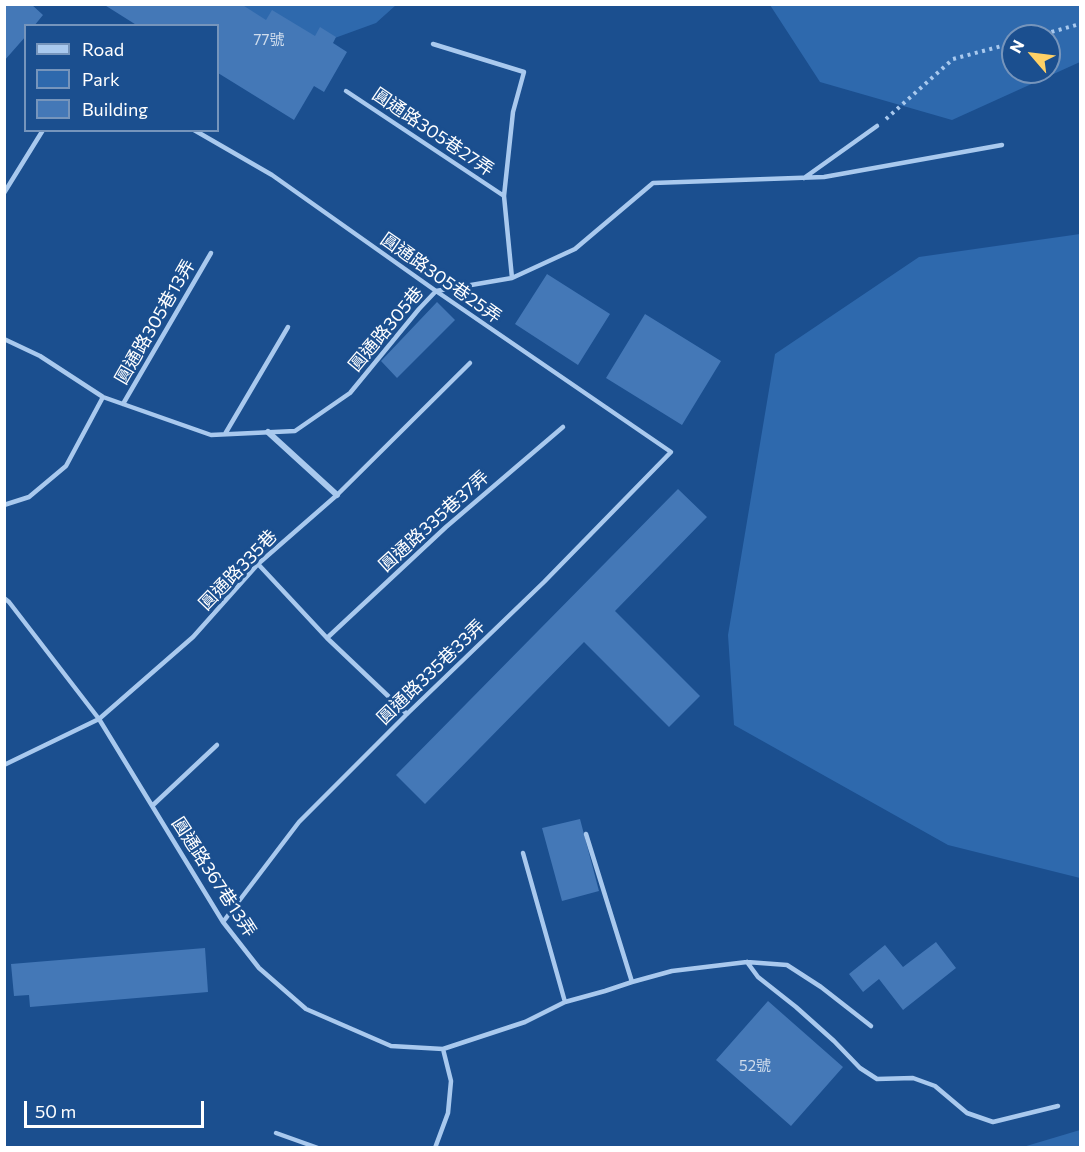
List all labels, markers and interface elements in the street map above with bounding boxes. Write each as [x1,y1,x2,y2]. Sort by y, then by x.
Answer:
legend [24,24,219,132]
north arrow [1001,24,1061,84]
house number: 77號 [254,31,284,49]
text: N [1005,36,1028,56]
text: Road [82,38,124,60]
text: Park [82,68,120,90]
street label: 圓通路305巷27弄 [368,83,498,181]
text: Building [82,98,148,120]
street label: 圓通路305巷25弄 [376,228,506,328]
street label: 圓通路305巷13弄 [111,256,199,388]
street label: 圓通路305巷 [344,282,428,376]
street label: 圓通路335巷37弄 [375,466,493,576]
street label: 圓通路335巷 [195,526,281,614]
street label: 圓通路335巷33弄 [373,615,489,729]
street label: 圓通路367巷13弄 [167,813,261,941]
house number: 52號 [739,1057,771,1075]
scale bar [27,1089,207,1127]
text: 50 m [35,1100,76,1122]

